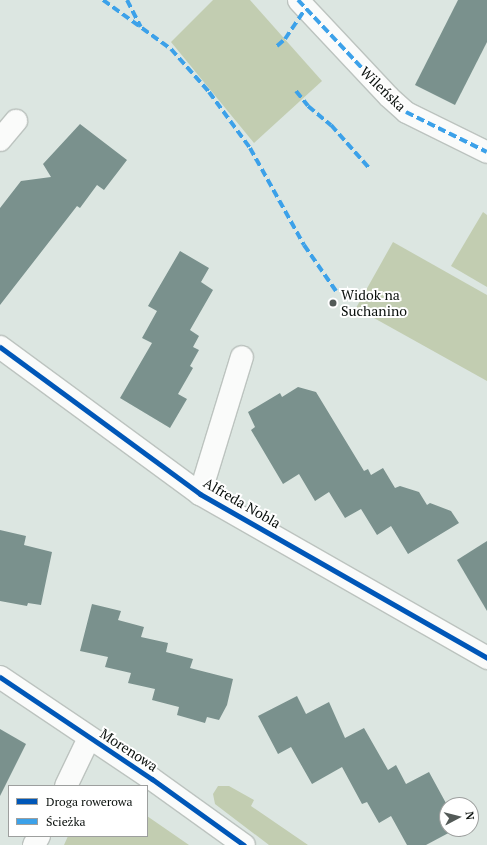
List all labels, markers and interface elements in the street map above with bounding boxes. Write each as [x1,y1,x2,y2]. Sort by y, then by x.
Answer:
street label: Wileńska [357,63,409,115]
place label: Widok na Suchanino [341,287,407,320]
marker: Widok na Suchanino [328,298,338,308]
street label: Alfreda Nobla [201,474,283,532]
street label: Morenowa [97,725,161,775]
legend [8,785,148,837]
text: Droga rowerowa [46,794,133,809]
north arrow [439,797,479,837]
text: N [462,811,477,821]
text: Ścieżka [46,814,86,829]

